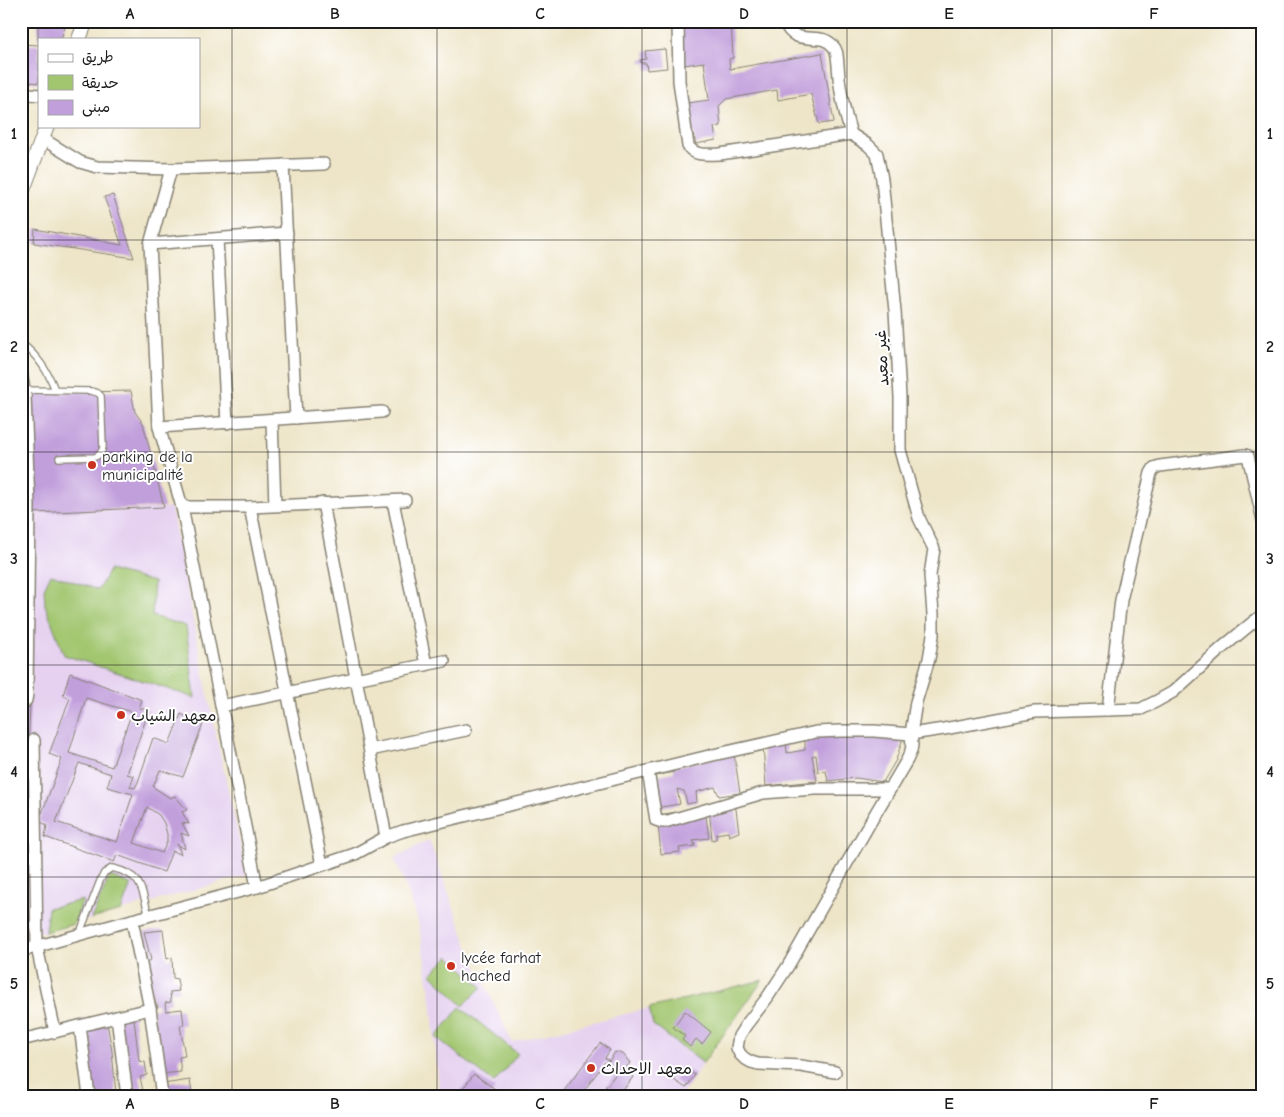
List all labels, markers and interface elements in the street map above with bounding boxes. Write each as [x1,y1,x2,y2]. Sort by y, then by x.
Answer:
text: A [126,5,135,23]
text: B [330,5,340,23]
text: C [535,5,545,23]
text: D [739,5,749,23]
text: E [944,5,954,23]
text: F [1149,5,1159,23]
legend [38,38,200,128]
text: طريق [82,48,114,66]
text: حديقة [82,74,119,92]
text: مبنى [82,98,110,117]
text: 1 [11,125,17,143]
text: 1 [1267,125,1273,143]
street label: غير معبد [872,329,892,386]
text: 2 [10,338,18,356]
text: 2 [1266,338,1274,356]
place label: parking de la municipalité [102,448,193,484]
marker: parking de la municipalité [86,459,98,471]
text: 3 [10,550,18,568]
text: 3 [1266,550,1274,568]
place label: معهد الشياب [131,707,216,725]
marker: معهد الشياب [115,709,127,721]
text: 4 [10,763,18,781]
text: 4 [1266,763,1274,781]
place label: lycée farhat hached [461,949,541,985]
marker: lycée farhat hached [445,960,457,972]
text: 5 [10,975,18,993]
text: 5 [1266,975,1274,993]
place label: معهد الاحداث [601,1060,692,1078]
marker: معهد الاحداث [585,1062,597,1074]
text: A [126,1095,135,1113]
text: B [330,1095,340,1113]
text: C [535,1095,545,1113]
text: D [739,1095,749,1113]
text: E [944,1095,954,1113]
text: F [1149,1095,1159,1113]

